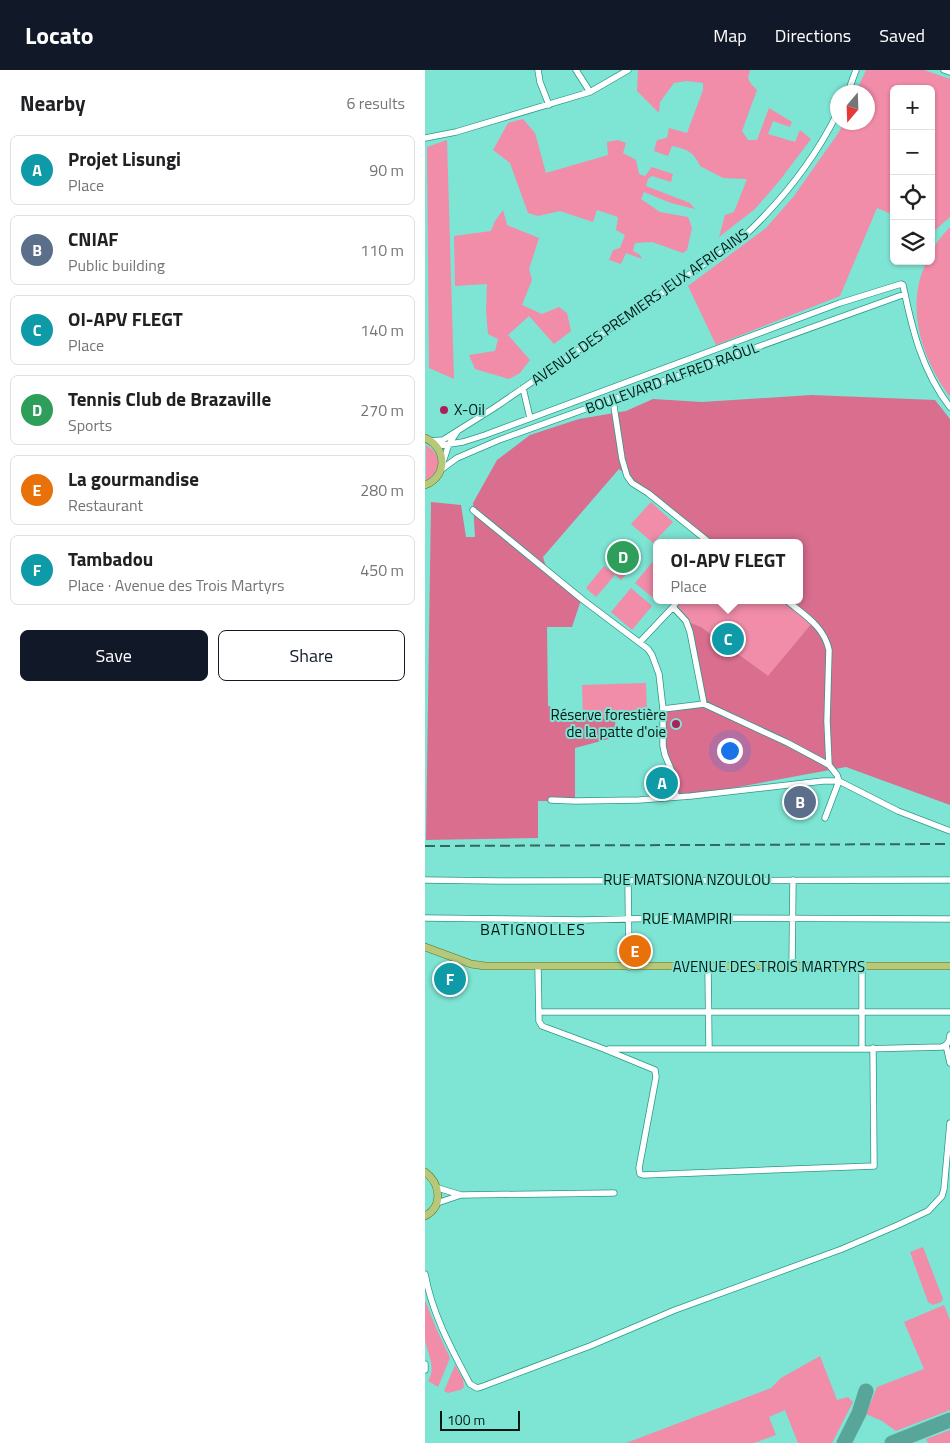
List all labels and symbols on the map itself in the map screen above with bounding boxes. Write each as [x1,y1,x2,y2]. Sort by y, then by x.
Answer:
north arrow [830,85,875,130]
street label: AVENUE DES PREMIERS JEUX AFRICAINS [526,222,753,391]
street label: BOULEVARD ALFRED RAÔUL [582,335,762,420]
place label: X-Oil [454,398,485,421]
marker: X-Oil [438,404,450,416]
pin: D [607,538,639,576]
pin: C [712,620,744,658]
place label: Réserve forestière de la patte d'oie [551,703,666,743]
marker: Réserve forestière de la patte d'oie [670,718,682,730]
your location [717,738,743,764]
pin: A [646,764,678,802]
pin: B [784,783,816,821]
street label: RUE MATSIONA NZOULOU [603,868,771,891]
street label: RUE MAMPIRI [642,907,732,930]
district label: BATIGNOLLES [480,917,586,941]
pin: E [619,932,651,970]
street label: AVENUE DES TROIS MARTYRS [673,955,865,978]
pin: F [434,960,466,998]
scale bar [440,1408,520,1431]

